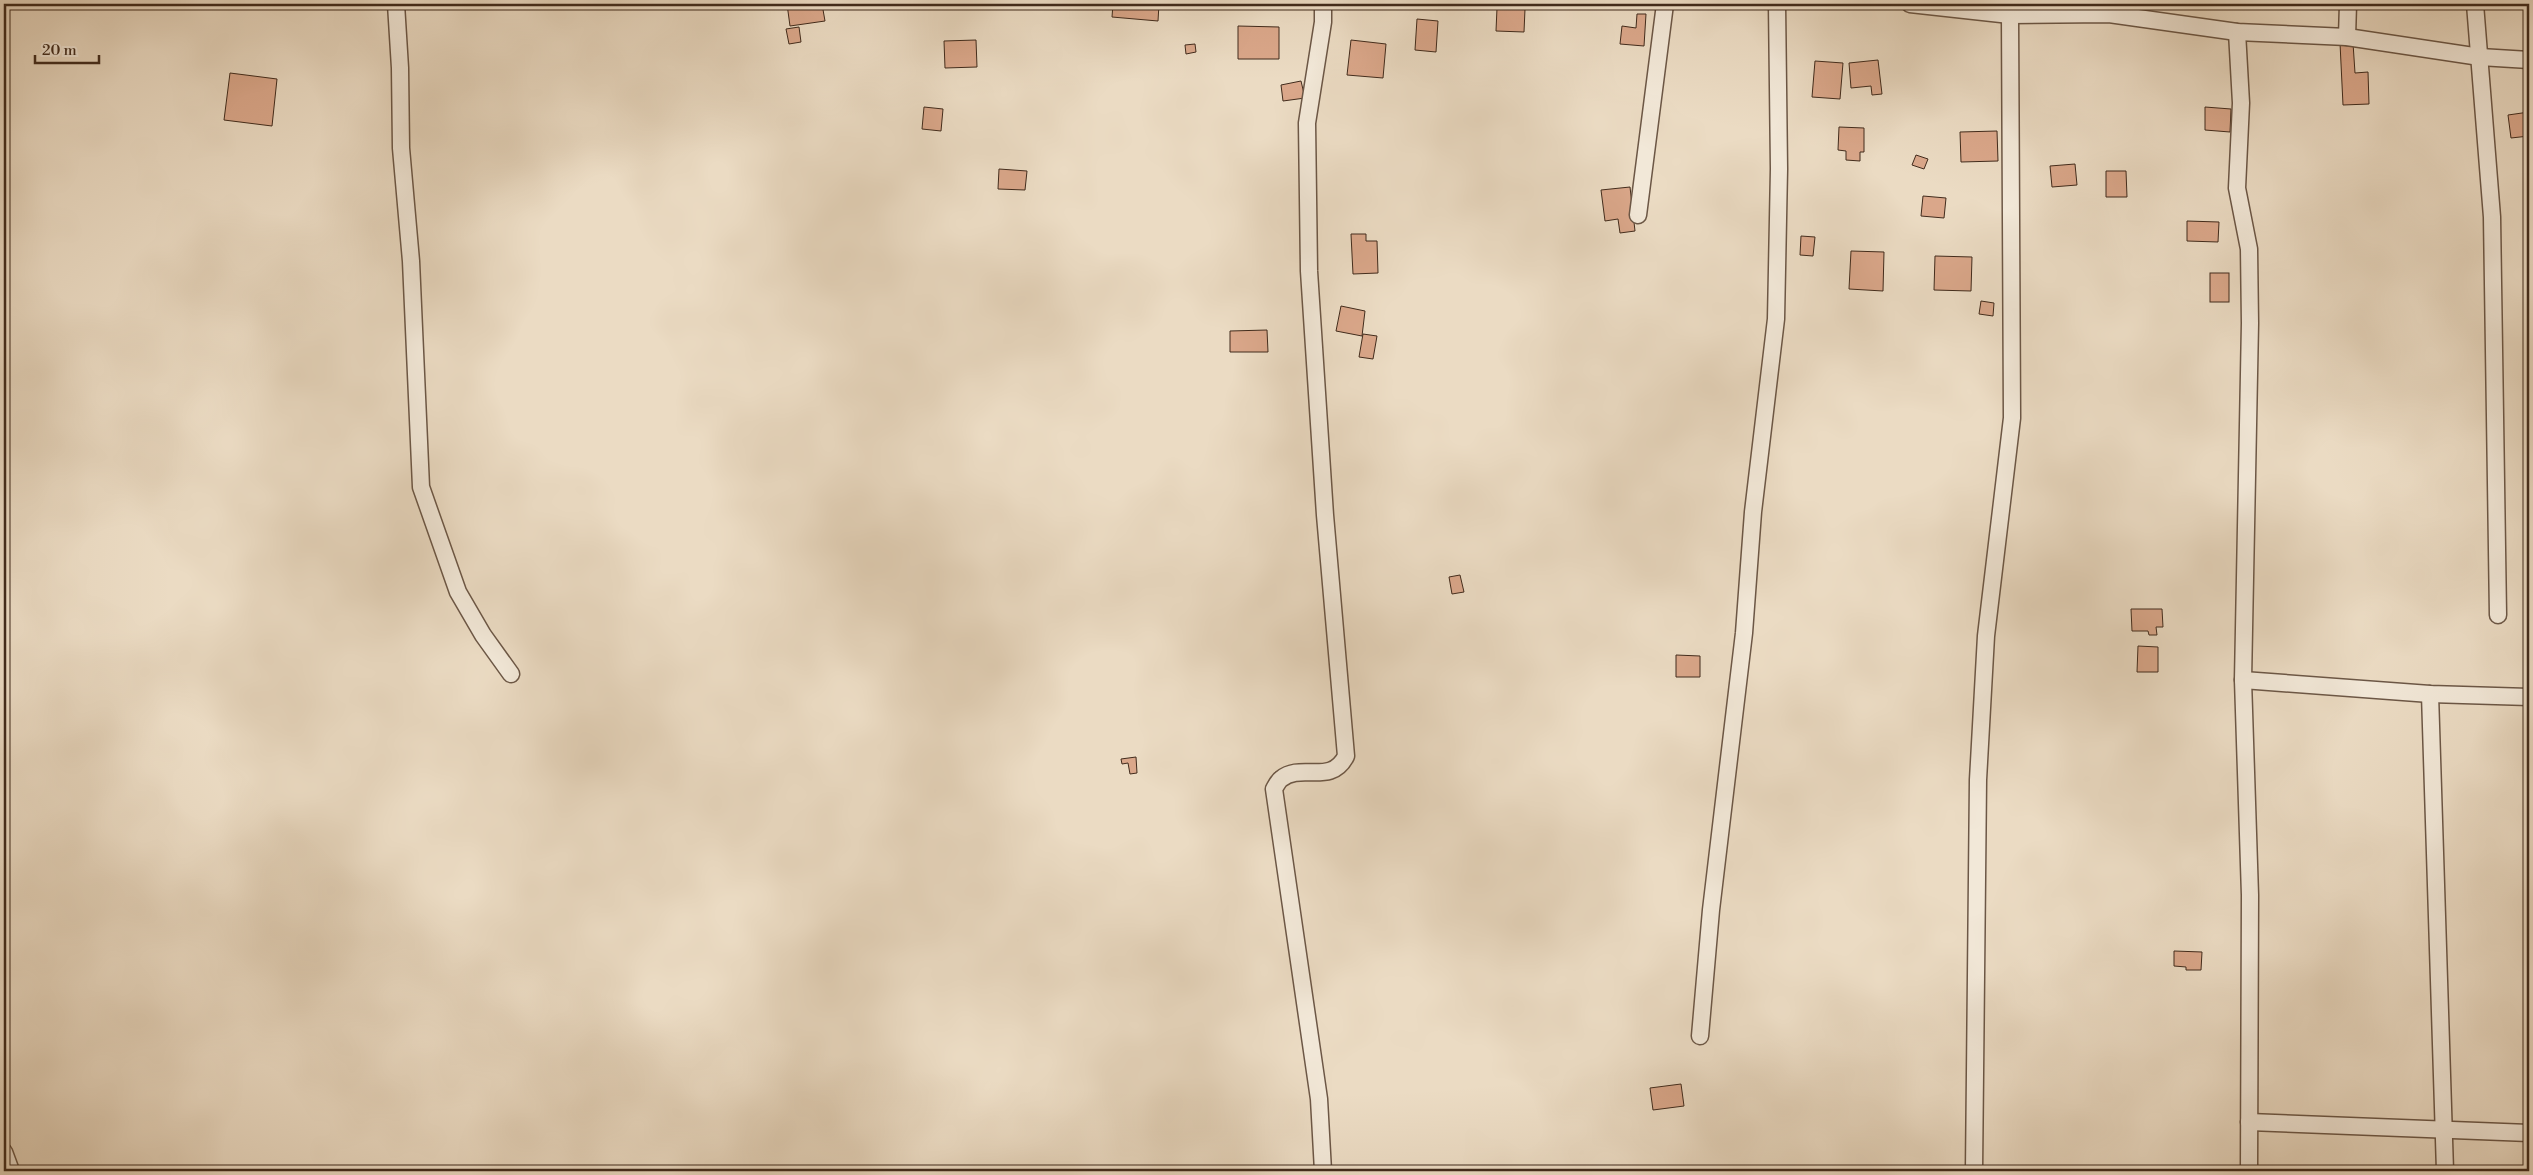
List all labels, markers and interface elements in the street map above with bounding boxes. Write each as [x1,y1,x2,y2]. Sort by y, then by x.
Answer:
scale bar [35,32,99,64]
text: 20 m [42,41,77,60]

